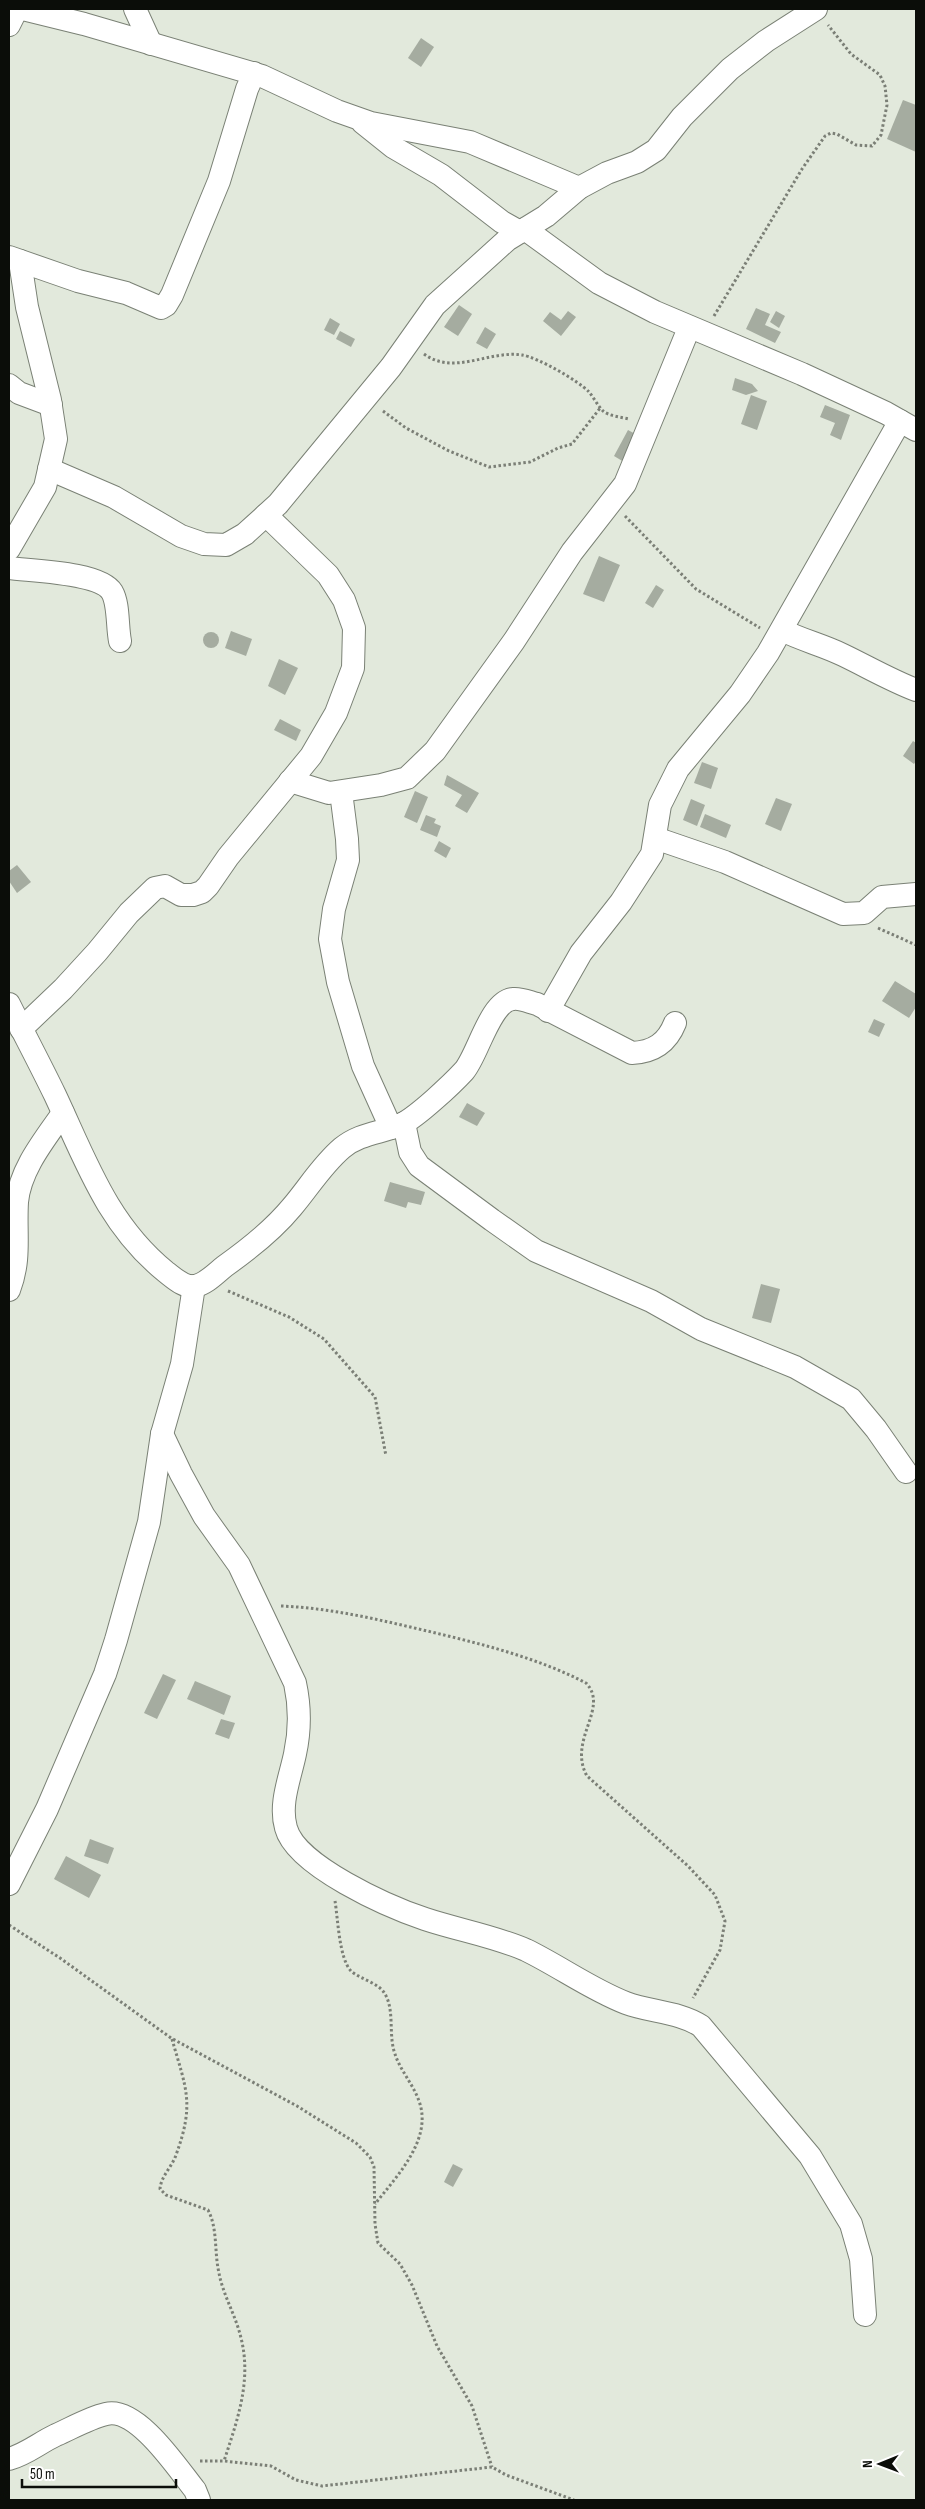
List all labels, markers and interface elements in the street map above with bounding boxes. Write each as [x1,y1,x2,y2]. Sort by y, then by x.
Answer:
north arrow [855,2439,905,2489]
scale bar [22,2456,176,2488]
text: N [859,2460,876,2468]
text: 50 m [30,2465,55,2484]

